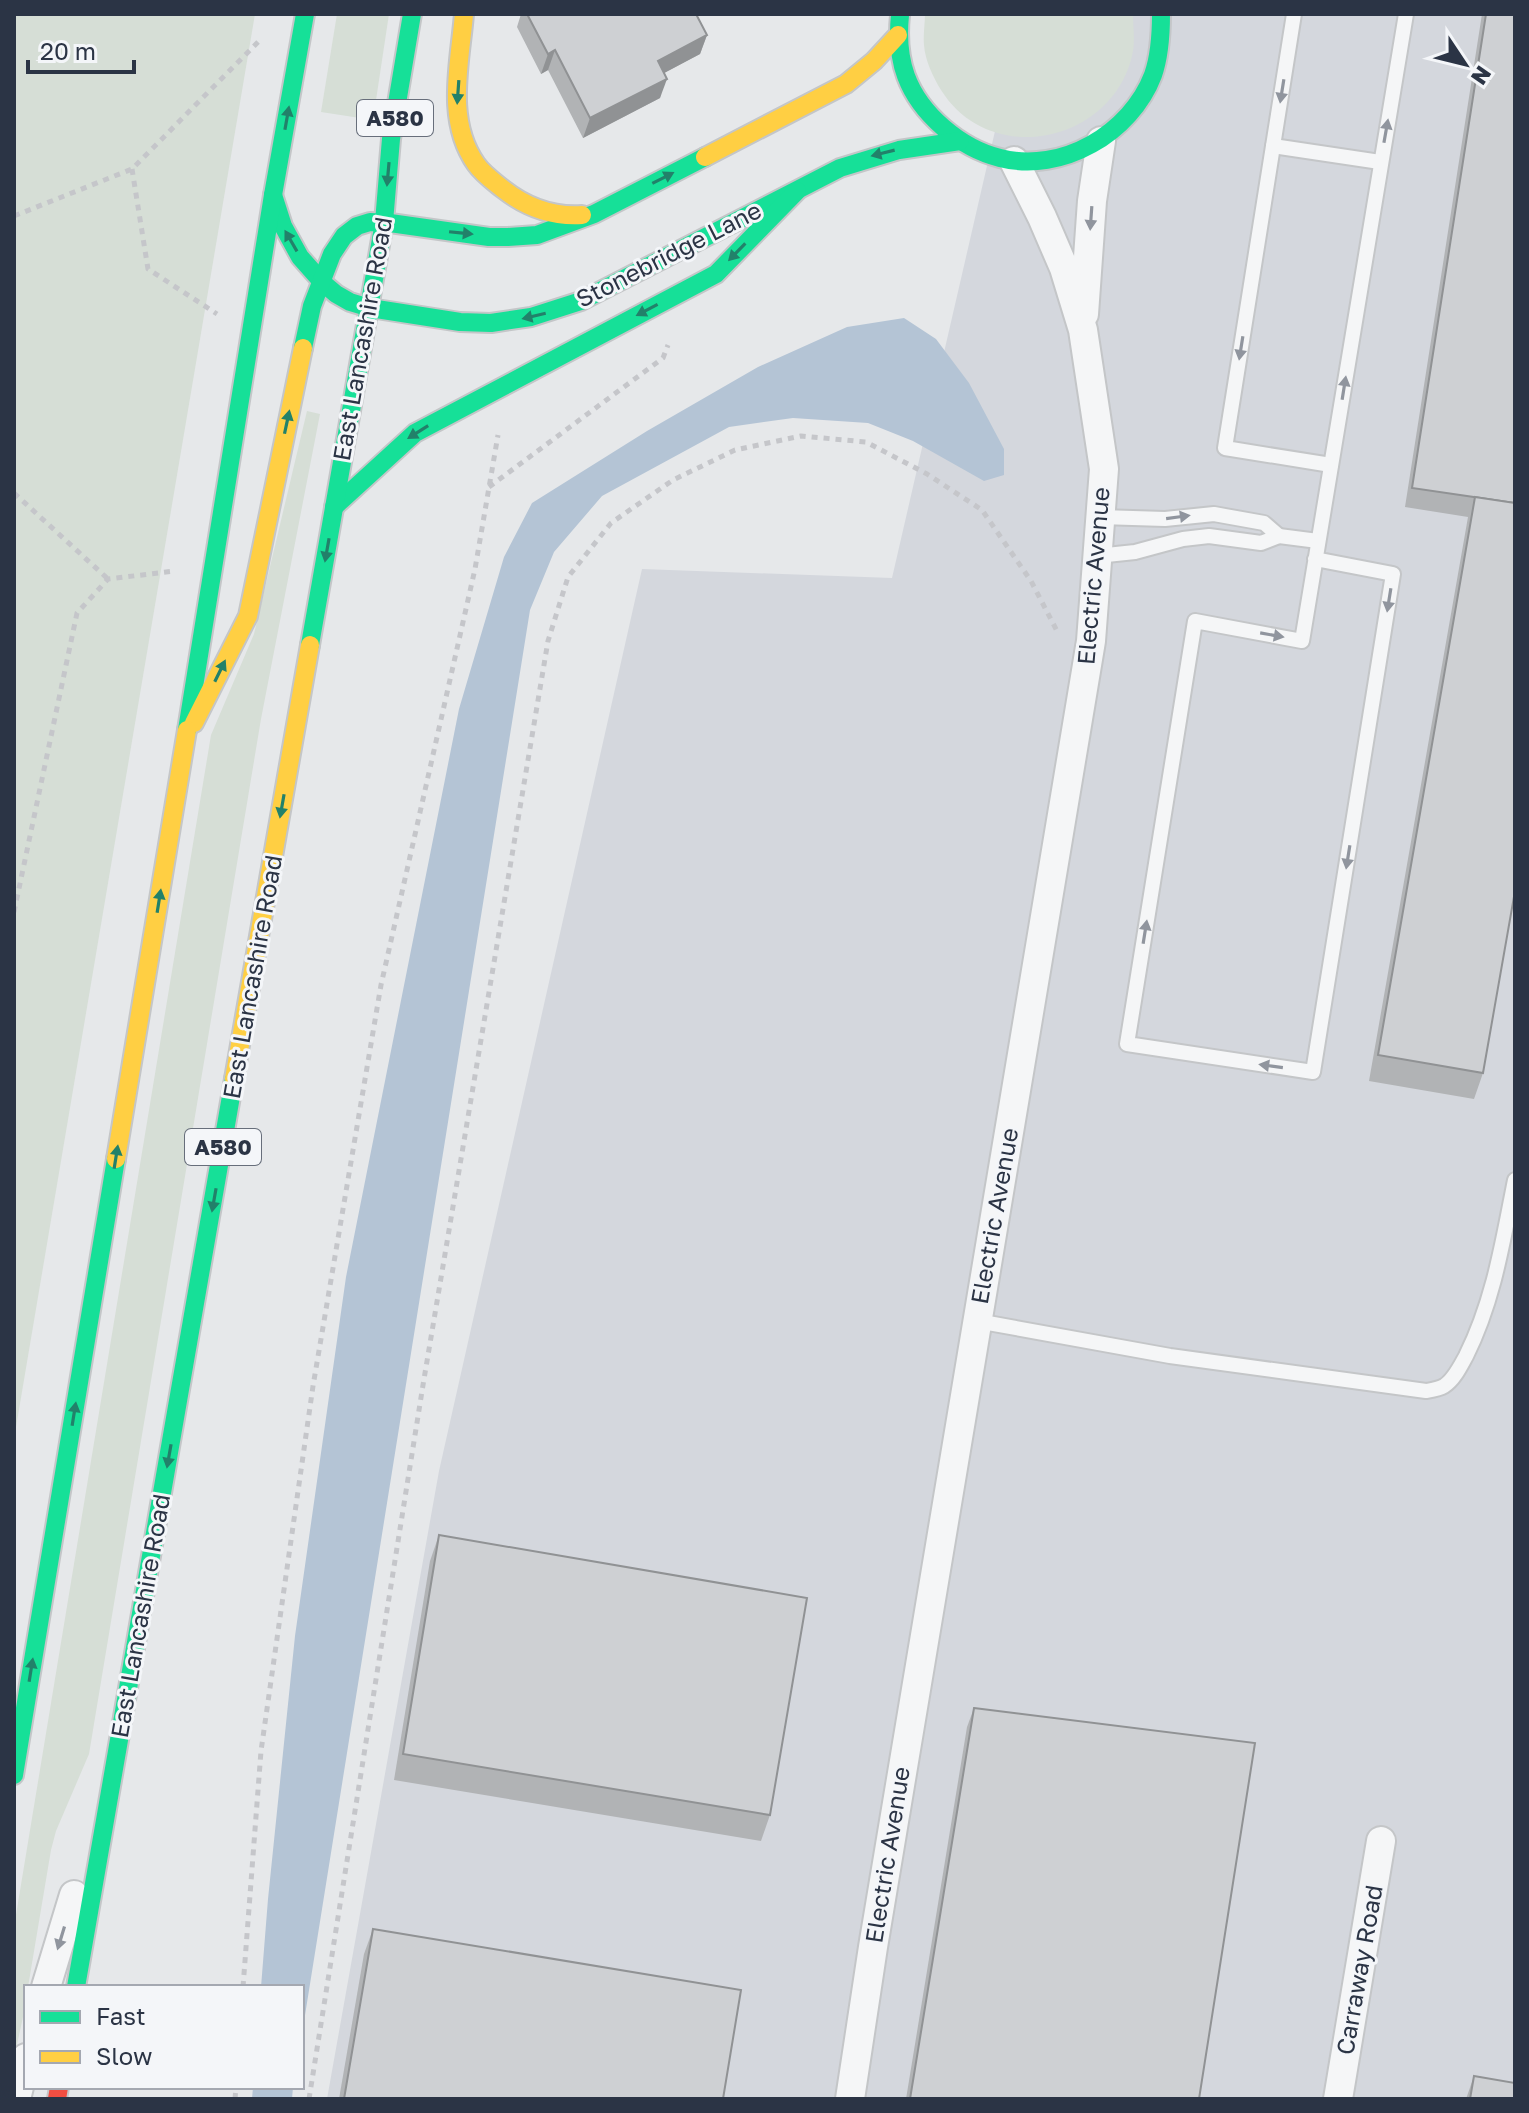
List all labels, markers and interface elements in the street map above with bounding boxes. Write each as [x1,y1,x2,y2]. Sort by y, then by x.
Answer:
scale bar [28,24,134,74]
north arrow [1425,24,1505,104]
text: 20 m [40,36,96,65]
text: N [1466,61,1498,90]
one-way arrow [1275,79,1287,104]
one-way arrow [451,80,464,105]
road number: A580 [357,100,433,136]
one-way arrow [281,105,294,130]
one-way arrow [1380,119,1392,144]
one-way arrow [871,148,896,160]
one-way arrow [381,162,394,187]
one-way arrow [652,172,675,185]
street label: Stonebridge Lane [571,195,766,313]
one-way arrow [1084,206,1097,231]
street label: East Lancashire Road [326,215,397,463]
one-way arrow [449,227,474,240]
one-way arrow [284,230,298,252]
one-way arrow [728,242,747,261]
one-way arrow [636,303,659,316]
one-way arrow [521,310,546,323]
one-way arrow [1234,336,1246,361]
one-way arrow [1338,375,1351,400]
one-way arrow [282,409,294,434]
one-way arrow [407,425,429,439]
street label: Electric Avenue [1070,486,1115,666]
one-way arrow [1166,510,1191,523]
one-way arrow [320,537,333,562]
one-way arrow [1382,588,1395,613]
one-way arrow [1260,630,1285,642]
one-way arrow [213,660,227,683]
one-way arrow [276,794,288,819]
one-way arrow [1341,844,1353,869]
street label: East Lancashire Road [216,853,287,1101]
one-way arrow [153,888,165,913]
one-way arrow [1139,919,1151,944]
one-way arrow [1259,1059,1284,1072]
street label: Electric Avenue [964,1125,1023,1306]
road number: A580 [185,1129,261,1165]
one-way arrow [110,1145,123,1170]
one-way arrow [207,1188,219,1213]
one-way arrow [68,1401,80,1426]
one-way arrow [163,1444,175,1469]
street label: East Lancashire Road [104,1492,175,1740]
one-way arrow [26,1658,38,1683]
street label: Electric Avenue [858,1764,915,1945]
street label: Carraway Road [1329,1883,1388,2057]
one-way arrow [54,1927,67,1951]
legend [24,1985,304,2089]
text: Fast [96,2001,146,2030]
text: Slow [96,2041,152,2070]

